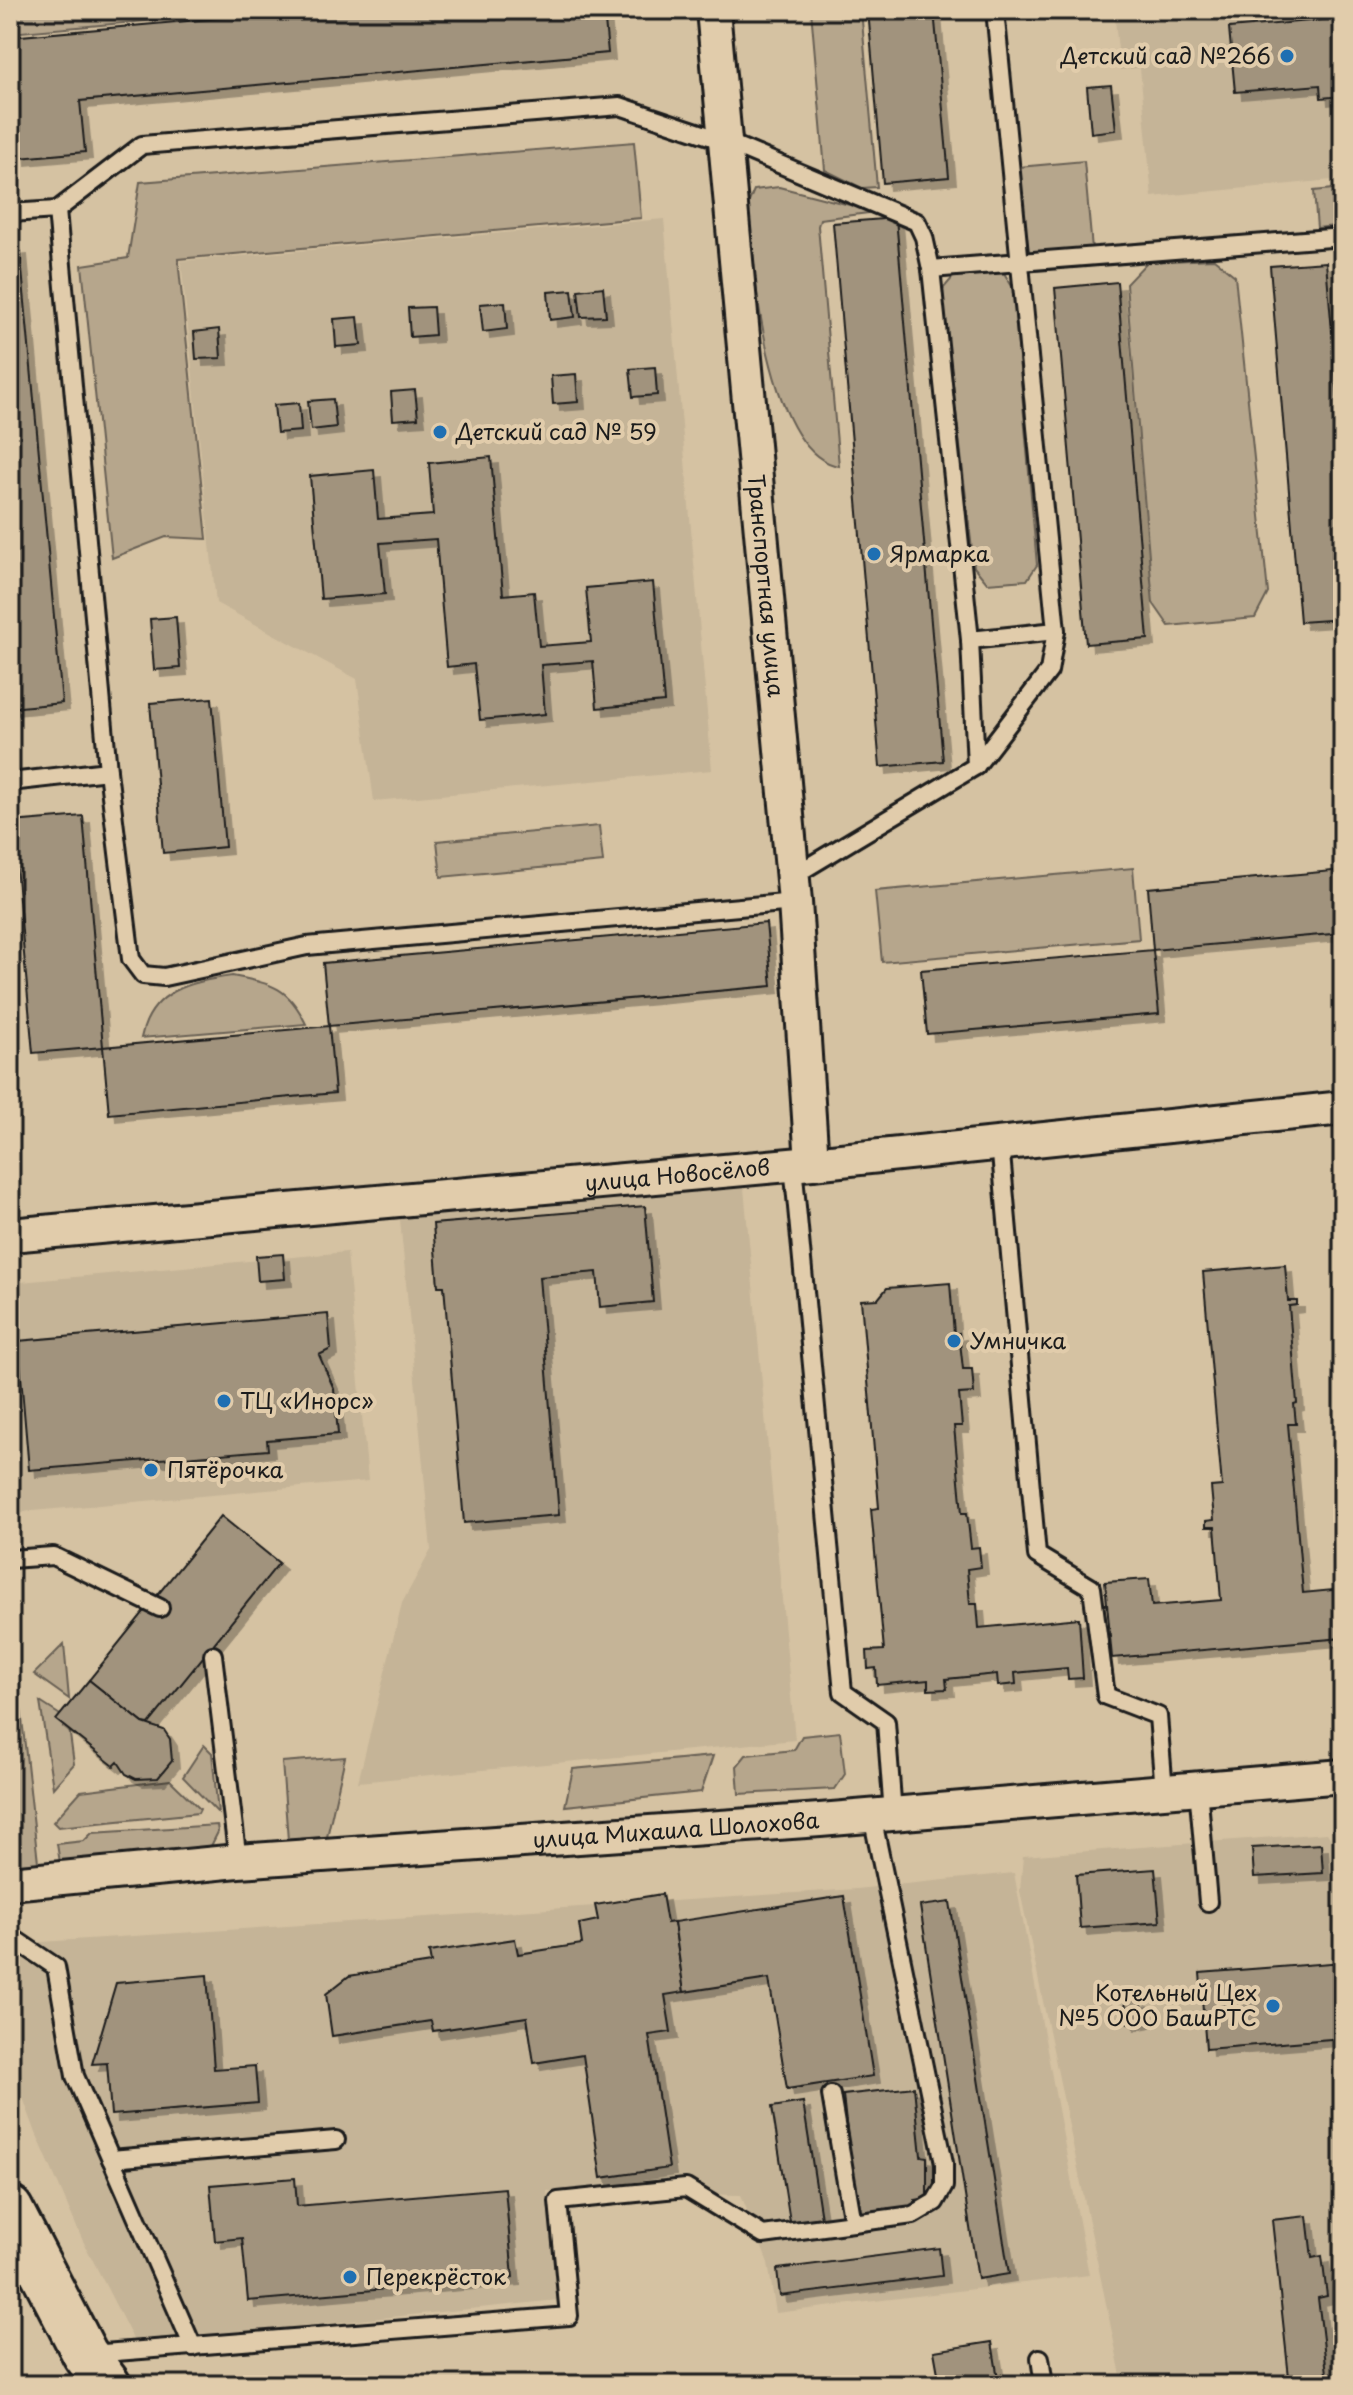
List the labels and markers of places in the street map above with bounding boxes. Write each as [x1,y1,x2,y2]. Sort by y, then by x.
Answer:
place label: Детский сад №266 [1060,38,1271,71]
marker: Детский сад №266 [1278,47,1296,65]
place label: Детский сад № 59 [455,414,657,447]
marker: Детский сад № 59 [431,423,449,441]
place label: Ярмарка [890,536,990,569]
marker: Ярмарка [865,545,883,563]
place label: Умничка [970,1323,1066,1356]
marker: Умничка [945,1332,963,1350]
place label: ТЦ «Инорс» [240,1383,374,1416]
marker: ТЦ «Инорс» [215,1392,233,1410]
place label: Пятёрочка [167,1452,284,1485]
marker: Пятёрочка [142,1461,160,1479]
place label: Котельный Цех №5 ООО БашРТС [1058,1975,1257,2033]
marker: Котельный Цех №5 ООО БашРТС [1264,1997,1282,2015]
place label: Перекрёсток [366,2259,507,2292]
marker: Перекрёсток [341,2268,359,2286]

